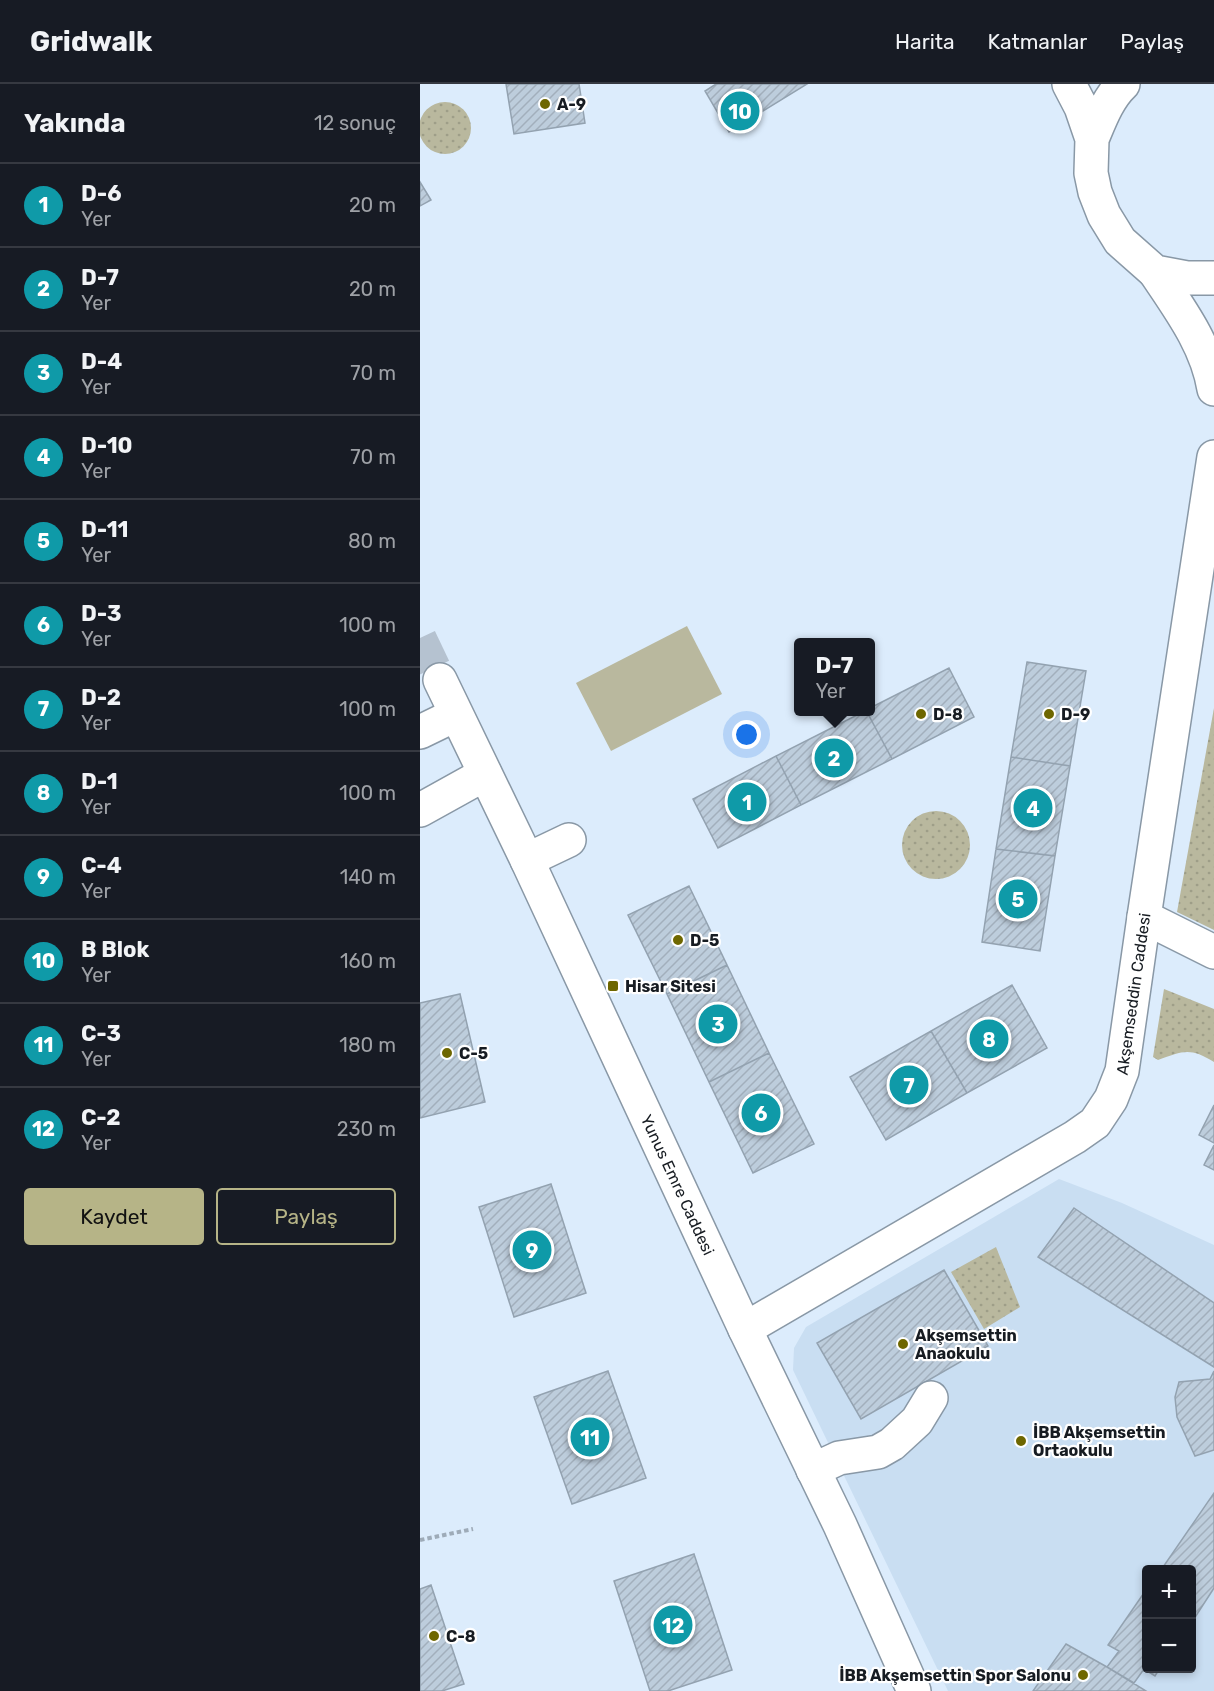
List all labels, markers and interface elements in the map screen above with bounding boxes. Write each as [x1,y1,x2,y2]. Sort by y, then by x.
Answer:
text: Gridwalk [30,25,152,58]
text: Harita [895,29,955,54]
text: Katmanlar [988,29,1087,54]
text: Paylaş [1120,29,1184,54]
pin: 10 [720,88,760,134]
place label: A-9 [557,95,586,114]
marker: A-9 [538,97,552,111]
text: Yakında [24,108,126,139]
text: 12 sonuç [314,111,396,135]
text: D-6 [81,180,122,207]
text: 1 [39,193,48,217]
text: 20 m [349,193,396,217]
text: Yer [81,207,111,231]
text: D-7 [81,264,119,291]
text: 2 [37,277,50,301]
text: 20 m [349,277,396,301]
text: Yer [81,291,111,315]
text: D-4 [81,348,122,375]
text: 3 [37,361,50,385]
text: 70 m [350,361,396,385]
text: Yer [81,375,111,399]
text: D-10 [81,432,133,459]
text: 4 [37,445,50,469]
text: 70 m [350,445,396,469]
text: Yer [81,459,111,483]
text: D-11 [81,516,129,543]
text: 5 [37,529,50,553]
text: 80 m [348,529,396,553]
text: Yer [81,543,111,567]
text: D-3 [81,600,122,627]
text: 6 [37,613,50,637]
text: 100 m [339,613,396,637]
text: Yer [81,627,111,651]
popup [794,638,875,716]
text: D-7 [816,652,853,679]
text: Yer [816,679,846,703]
text: D-2 [81,684,121,711]
text: 7 [38,697,49,721]
text: 100 m [339,697,396,721]
place label: D-8 [933,705,963,724]
place label: D-9 [1061,705,1090,724]
marker: D-8 [914,707,928,721]
marker: D-9 [1042,707,1056,721]
text: Yer [81,711,111,735]
your location [732,720,761,749]
pin: 2 [814,736,854,780]
text: D-1 [81,768,118,795]
pin: 1 [728,780,766,824]
text: 8 [37,781,50,805]
text: 100 m [339,781,396,805]
pin: 4 [1014,786,1052,830]
text: Yer [81,795,111,819]
text: C-4 [81,852,122,879]
text: 9 [37,865,50,889]
text: 140 m [340,865,396,889]
pin: 5 [998,876,1038,922]
text: Yer [81,879,111,903]
street label: Akşemseddin Caddesi [1112,912,1154,1076]
place label: D-5 [690,931,719,950]
marker: D-5 [671,933,685,947]
text: B Blok [81,936,149,963]
text: 10 [32,949,55,973]
text: 160 m [340,949,396,973]
text: Yer [81,963,111,987]
place label: Hisar Sitesi [625,977,716,996]
marker: Hisar Sitesi [606,979,620,993]
pin: 3 [698,1002,738,1046]
pin: 8 [970,1016,1008,1062]
text: C-3 [81,1020,121,1047]
text: 11 [34,1033,53,1057]
text: 180 m [339,1033,396,1057]
place label: C-5 [459,1044,488,1063]
marker: C-5 [440,1046,454,1060]
text: Yer [81,1047,111,1071]
pin: 7 [890,1062,928,1108]
pin: 6 [742,1090,780,1136]
text: C-2 [81,1104,121,1131]
street label: Yunus Emre Caddesi [637,1111,719,1258]
text: 12 [32,1117,55,1141]
text: 230 m [337,1117,396,1141]
text: Yer [81,1131,111,1155]
button: Kaydet [24,1188,204,1245]
button: Paylaş [216,1188,396,1245]
pin: 9 [512,1228,552,1272]
place label: Akşemsettin Anaokulu [915,1326,1017,1363]
marker: Akşemsettin Anaokulu [896,1337,910,1351]
pin: 11 [570,1414,610,1460]
place label: İBB Akşemsettin Ortaokulu [1033,1423,1166,1460]
marker: İBB Akşemsettin Ortaokulu [1014,1434,1028,1448]
map controls [1142,1565,1196,1673]
button: + [1142,1565,1196,1619]
pin: 12 [654,1602,692,1648]
button: − [1142,1619,1196,1673]
place label: C-8 [446,1627,476,1646]
marker: C-8 [427,1629,441,1643]
place label: İBB Akşemsettin Spor Salonu [839,1666,1071,1685]
marker: İBB Akşemsettin Spor Salonu [1076,1668,1090,1682]

